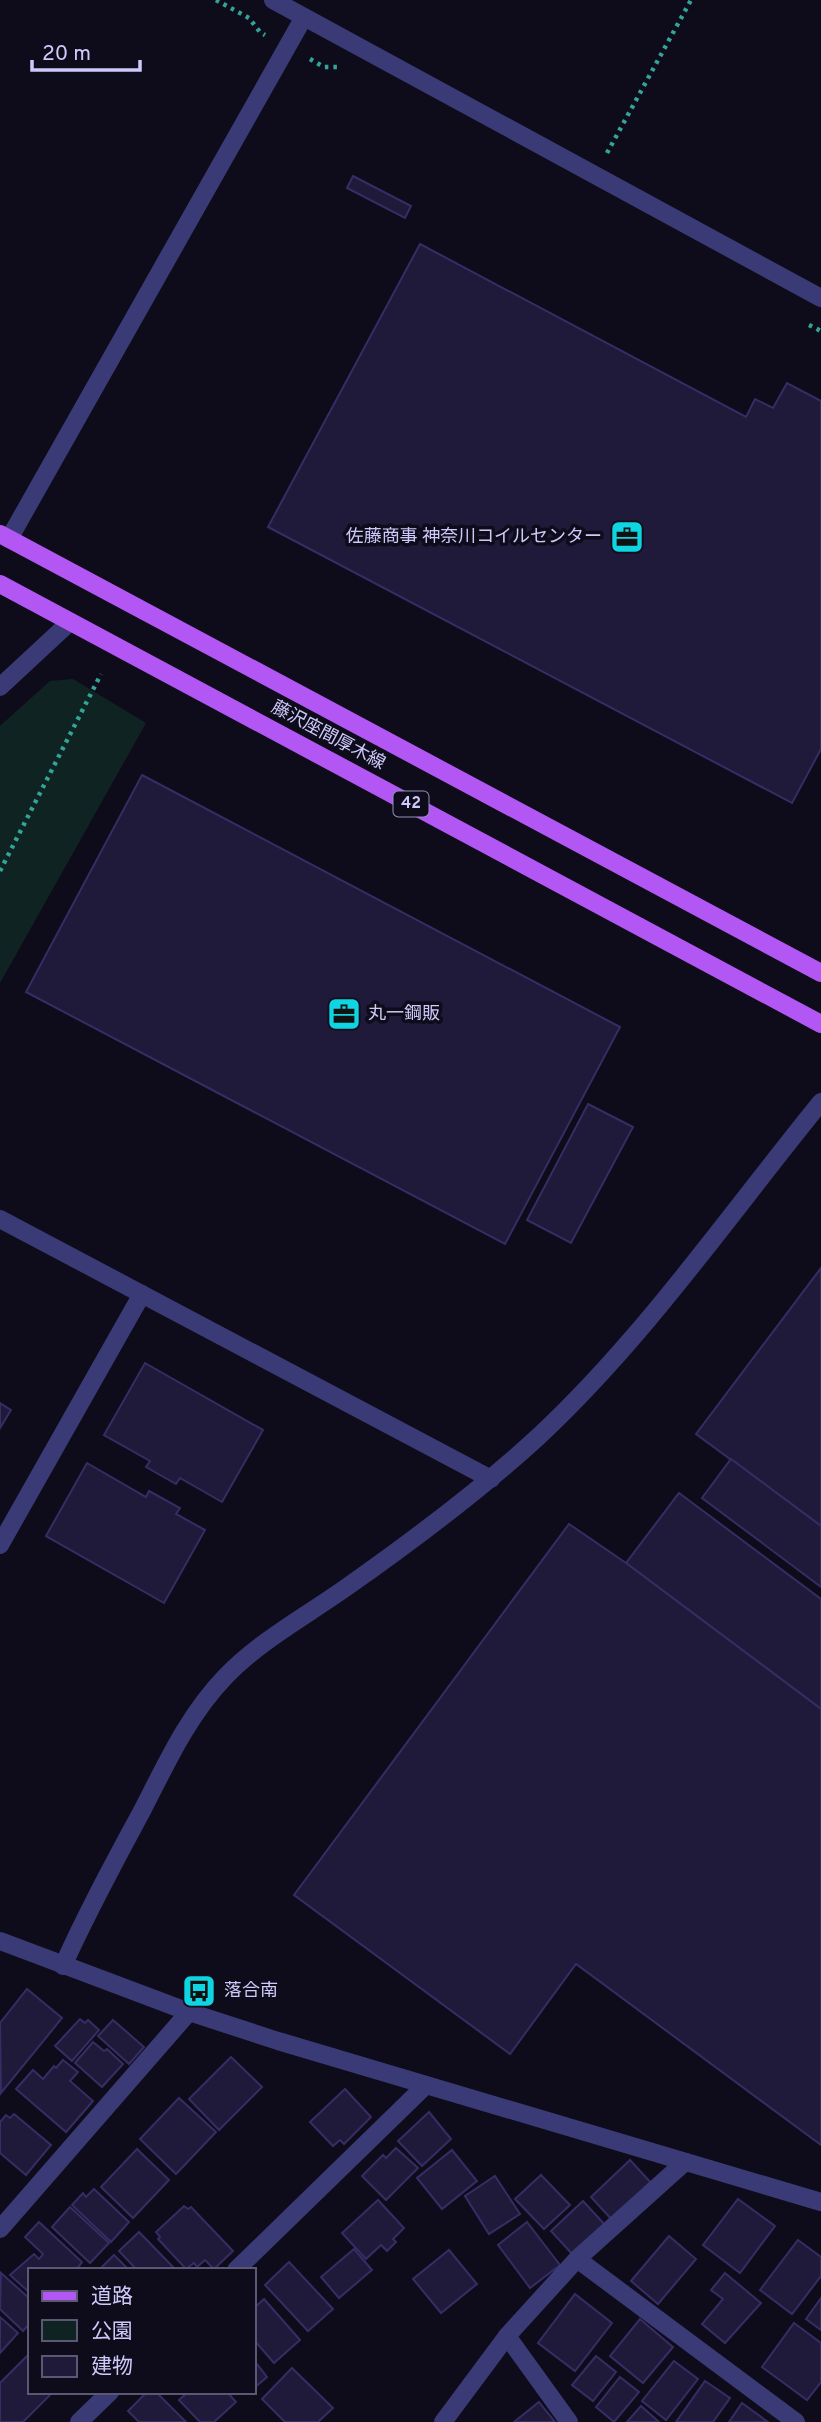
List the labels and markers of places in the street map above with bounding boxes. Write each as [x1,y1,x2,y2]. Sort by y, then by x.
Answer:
office icon: 佐藤商事 神奈川コイルセンター [608,518,646,556]
place label: 佐藤商事 神奈川コイルセンター [346,526,602,549]
office icon: 丸一鋼販 [325,995,363,1033]
place label: 丸一鋼販 [368,1003,440,1026]
bus stop icon: 落合南 [180,1972,218,2010]
place label: 落合南 [224,1980,278,2003]

